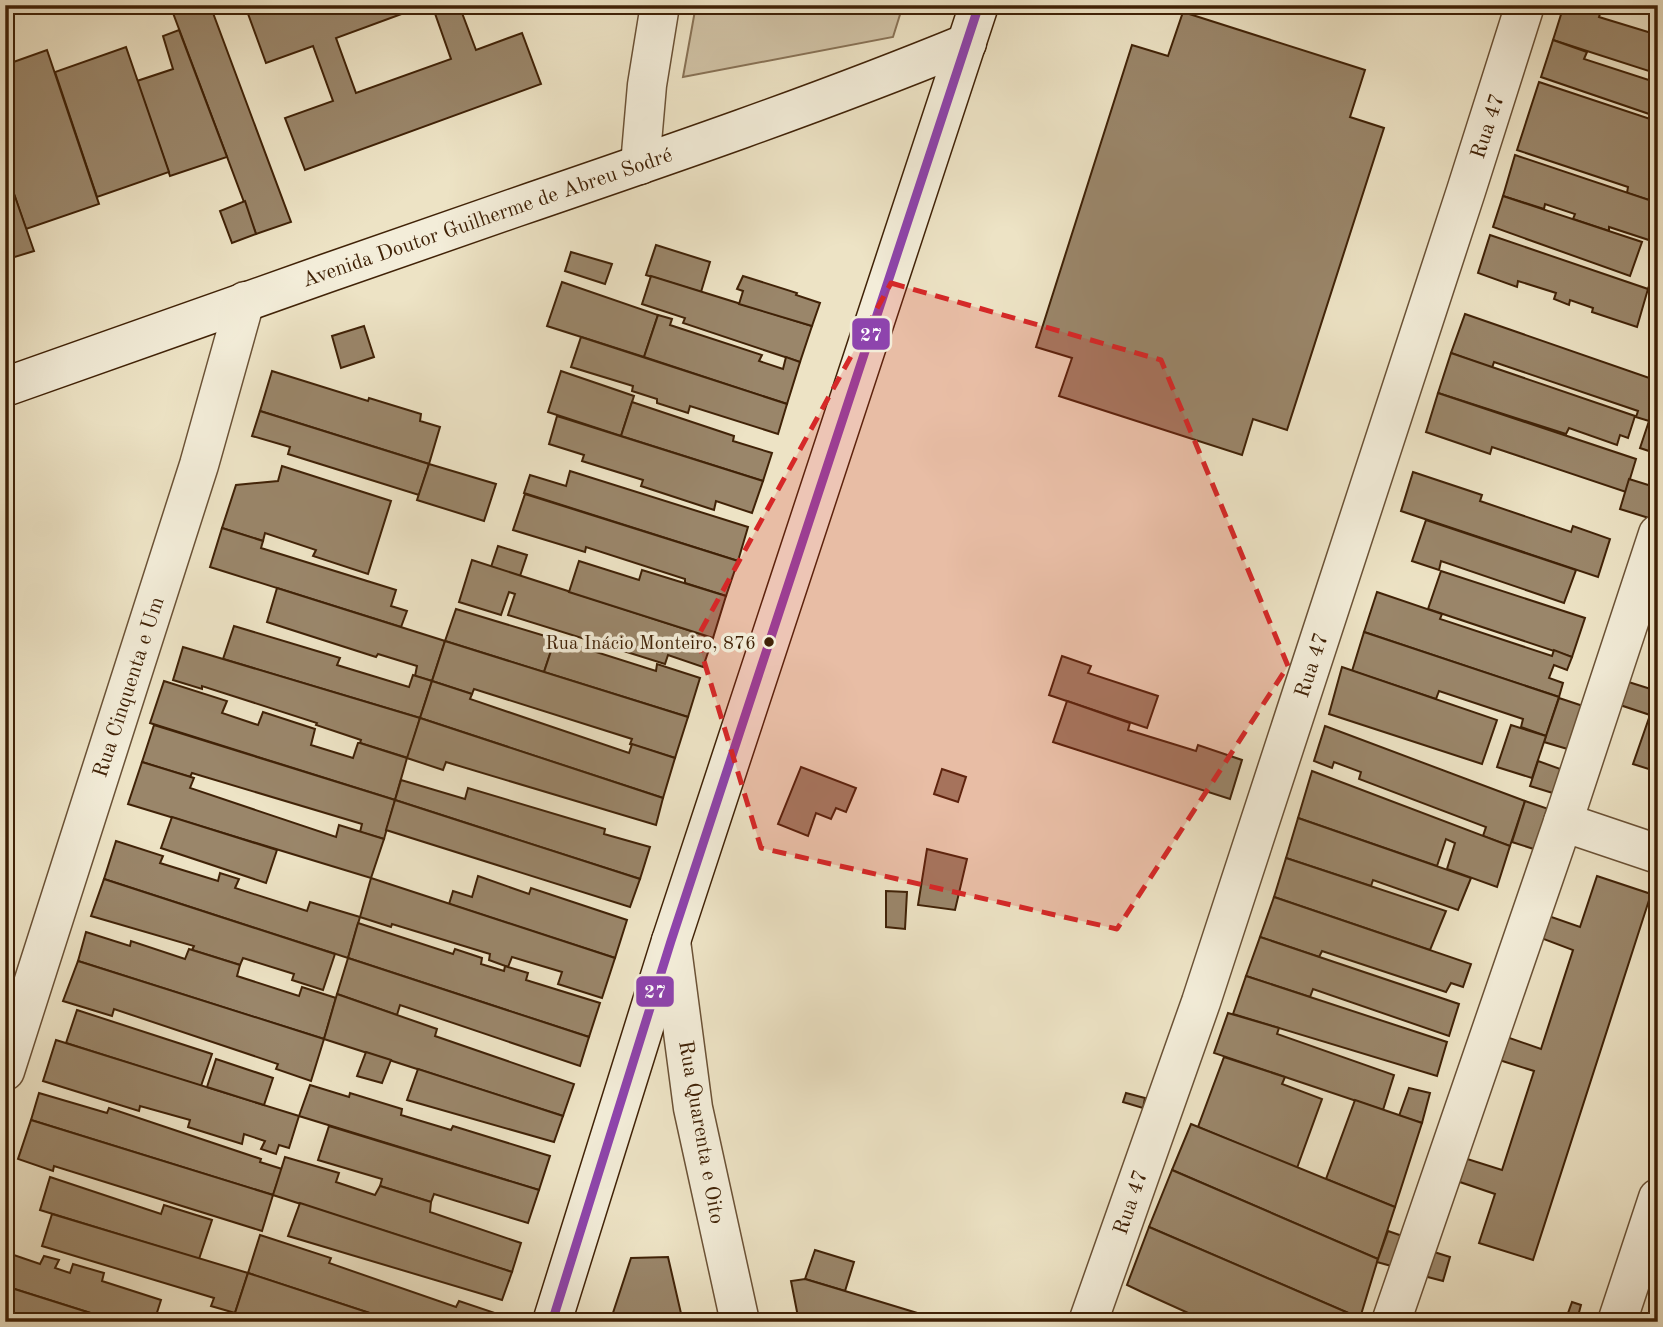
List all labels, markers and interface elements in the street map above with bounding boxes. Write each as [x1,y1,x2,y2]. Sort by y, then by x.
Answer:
street label: Rua 47 [1468,91,1509,162]
street label: Avenida Doutor Guilherme de Abreu Sodré [300,145,675,292]
line badge: 27 [851,317,891,351]
text: 27 [860,327,882,346]
street label: Rua Cinquenta e Um [90,595,169,780]
street label: Rua 47 [1292,630,1333,701]
place label: Rua Inácio Monteiro, 876 [545,635,756,654]
marker: Rua Inácio Monteiro, 876 [762,635,776,649]
line badge: 27 [635,975,675,1008]
text: 27 [644,984,666,1003]
street label: Rua Quarenta e Oito [674,1039,727,1226]
street label: Rua 47 [1111,1167,1152,1238]

